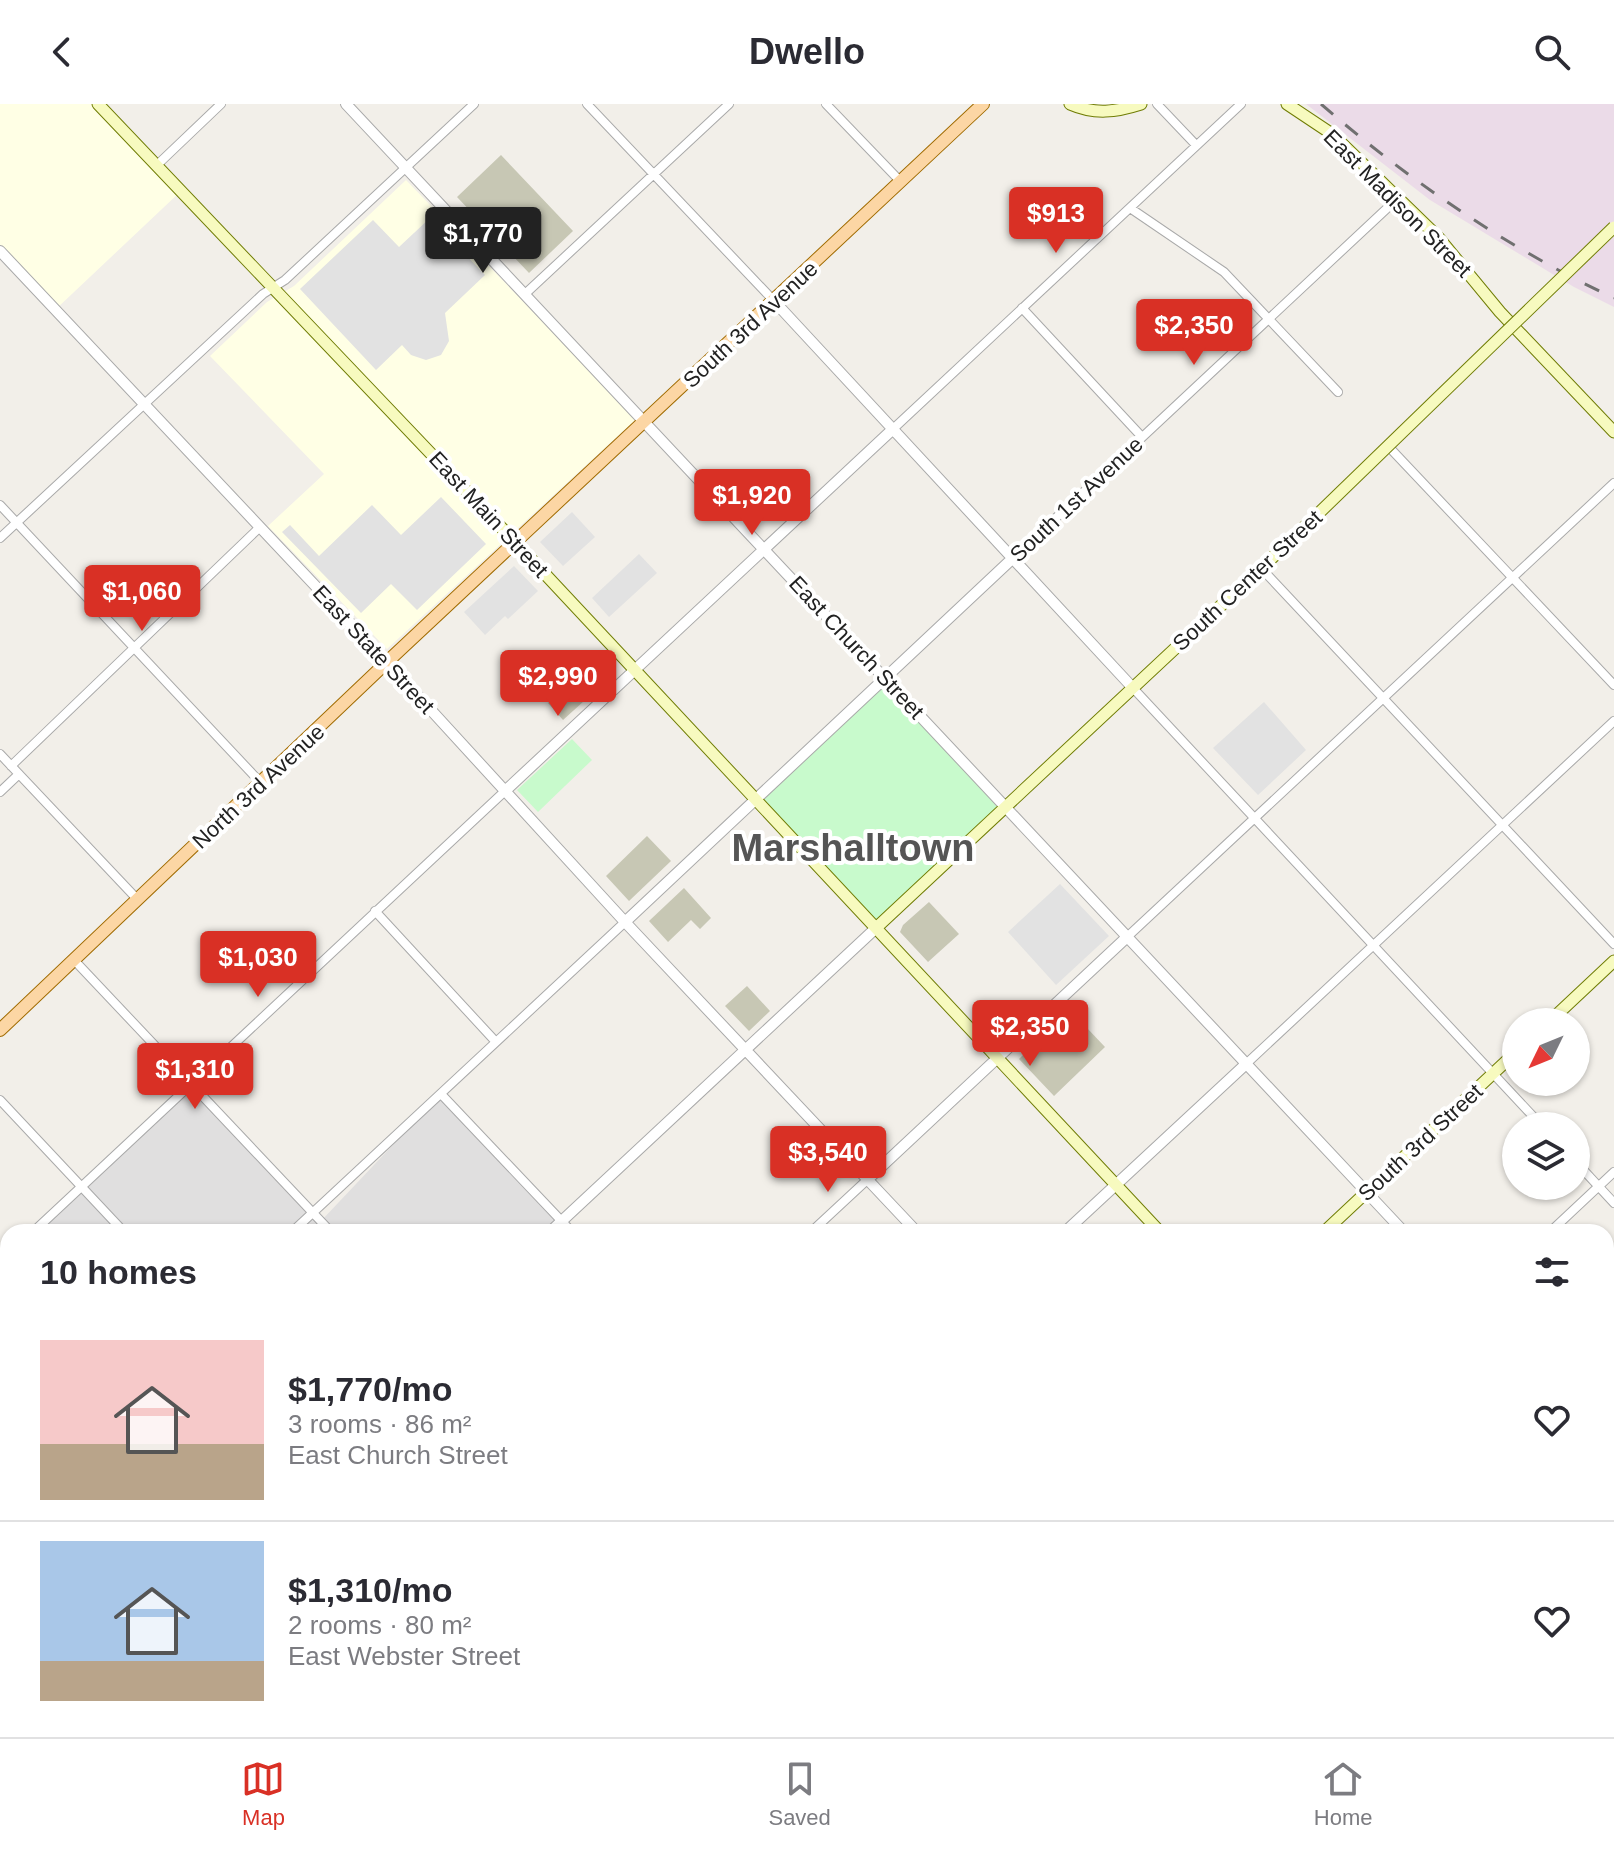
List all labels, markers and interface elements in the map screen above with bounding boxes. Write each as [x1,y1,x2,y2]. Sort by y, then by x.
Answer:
icon: back [40,30,84,74]
icon: search [1530,30,1574,74]
text: Dwello [749,31,865,72]
street label: East Madison Street [1319,124,1477,282]
pin: $913 [1009,187,1103,255]
text: $913 [1027,198,1085,228]
pin: $1,770 [418,207,548,275]
text: $1,770 [443,218,523,248]
street label: South 3rd Avenue [678,256,823,393]
pin: $2,350 [1129,299,1259,367]
text: $2,350 [1154,310,1234,340]
street label: South 1st Avenue [1005,432,1148,567]
street label: East Main Street [424,446,553,582]
pin: $1,920 [687,469,817,537]
text: $1,920 [712,480,792,510]
street label: South Center Street [1168,505,1327,656]
pin: $1,060 [77,565,207,633]
street label: East Church Street [784,571,929,724]
text: $1,060 [102,576,182,606]
street label: East State Street [308,580,439,719]
pin: $2,990 [493,650,623,718]
text: $2,990 [518,661,598,691]
street label: North 3rd Avenue [187,719,329,854]
district label: Marshalltown [732,827,974,869]
pin: $1,030 [193,931,323,999]
text: $1,030 [218,942,298,972]
pin: $2,350 [965,1000,1095,1068]
north arrow [1502,1008,1590,1096]
map controls [1502,1008,1590,1200]
text: $2,350 [990,1011,1070,1041]
pin: $1,310 [130,1043,260,1111]
text: $1,310 [155,1054,235,1084]
street label: South 3rd Street [1353,1079,1487,1206]
button: layers [1502,1112,1590,1200]
pin: $3,540 [763,1126,893,1194]
text: $3,540 [788,1137,868,1167]
icon: filters [1530,1250,1574,1294]
text: 10 homes [40,1253,197,1291]
text: $1,770/mo [288,1370,452,1408]
icon: home [104,1372,200,1468]
icon: heart [1530,1398,1574,1442]
text: 3 rooms · 86 m² [288,1409,472,1439]
text: East Church Street [288,1440,508,1470]
text: $1,310/mo [288,1571,452,1609]
icon: home [104,1573,200,1669]
icon: heart [1530,1599,1574,1643]
text: 2 rooms · 80 m² [288,1610,472,1640]
text: East Webster Street [288,1641,520,1671]
tab: Map [241,1757,285,1831]
tab: Saved [768,1757,831,1831]
tab: Home [1314,1757,1373,1831]

